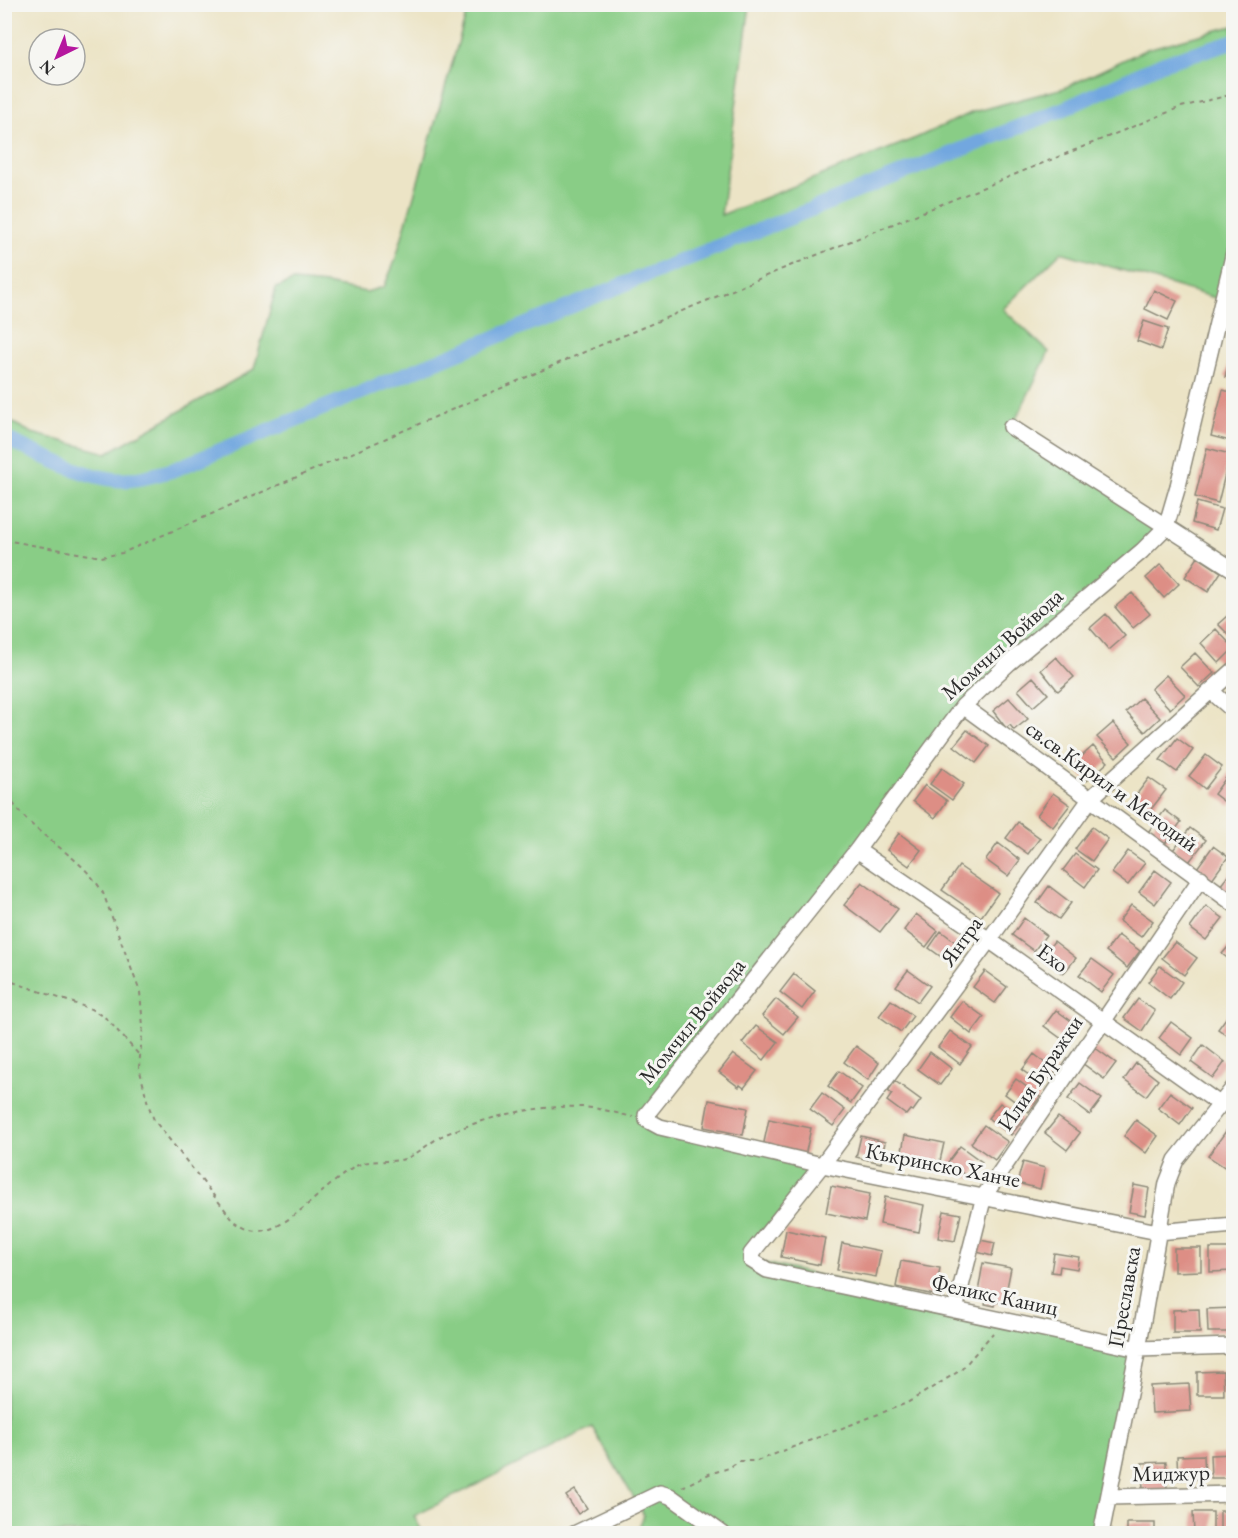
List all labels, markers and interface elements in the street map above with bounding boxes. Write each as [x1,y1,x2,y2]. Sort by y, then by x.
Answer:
north arrow [27,27,87,87]
text: N [35,55,59,80]
street label: Момчил Войвода [935,582,1069,706]
street label: св.св.Кирил и Методий [1020,714,1204,859]
street label: Янтра [933,910,989,973]
street label: Ехо [1031,937,1075,979]
street label: Момчил Войвода [632,952,752,1090]
street label: Илия Буражки [991,1009,1090,1137]
street label: Къкринско Ханче [863,1136,1023,1194]
street label: Преславска [1101,1244,1147,1350]
street label: Феликс Каниц [929,1267,1062,1323]
street label: Миджур [1132,1458,1210,1488]

